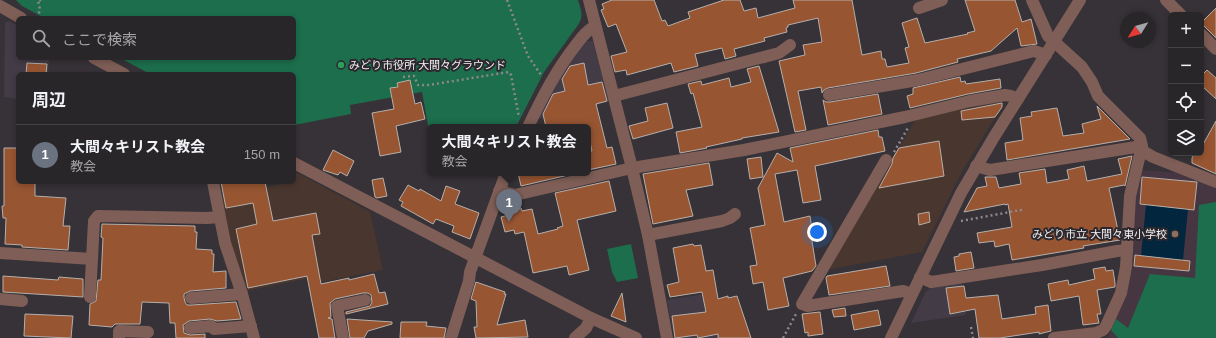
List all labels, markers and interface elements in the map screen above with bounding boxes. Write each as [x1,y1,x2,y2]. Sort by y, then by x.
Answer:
north arrow [1120,12,1156,48]
map controls [1168,12,1204,156]
button: + [1168,12,1204,48]
search box [16,16,296,60]
icon: search [30,27,52,49]
text: ここで検索 [62,31,137,48]
button: − [1168,48,1204,84]
place label: みどり市役所 大間々グラウンド [349,59,506,71]
marker: みどり市役所 大間々グラウンド [336,60,346,70]
button: locate [1168,84,1204,120]
text: 周辺 [32,91,66,110]
button: layers [1168,120,1204,156]
popup [427,124,591,176]
text: 大間々キリスト教会 [441,133,577,150]
text: 大間々キリスト教会 [70,138,205,155]
text: 1 [41,147,49,162]
text: 150 m [244,147,280,162]
text: 教会 [441,154,468,169]
text: 教会 [70,159,96,174]
pin: 1 [496,189,522,222]
your location [807,222,827,242]
place label: みどり市立 大間々東小学校 [1032,228,1167,240]
marker: みどり市立 大間々東小学校 [1170,229,1180,239]

